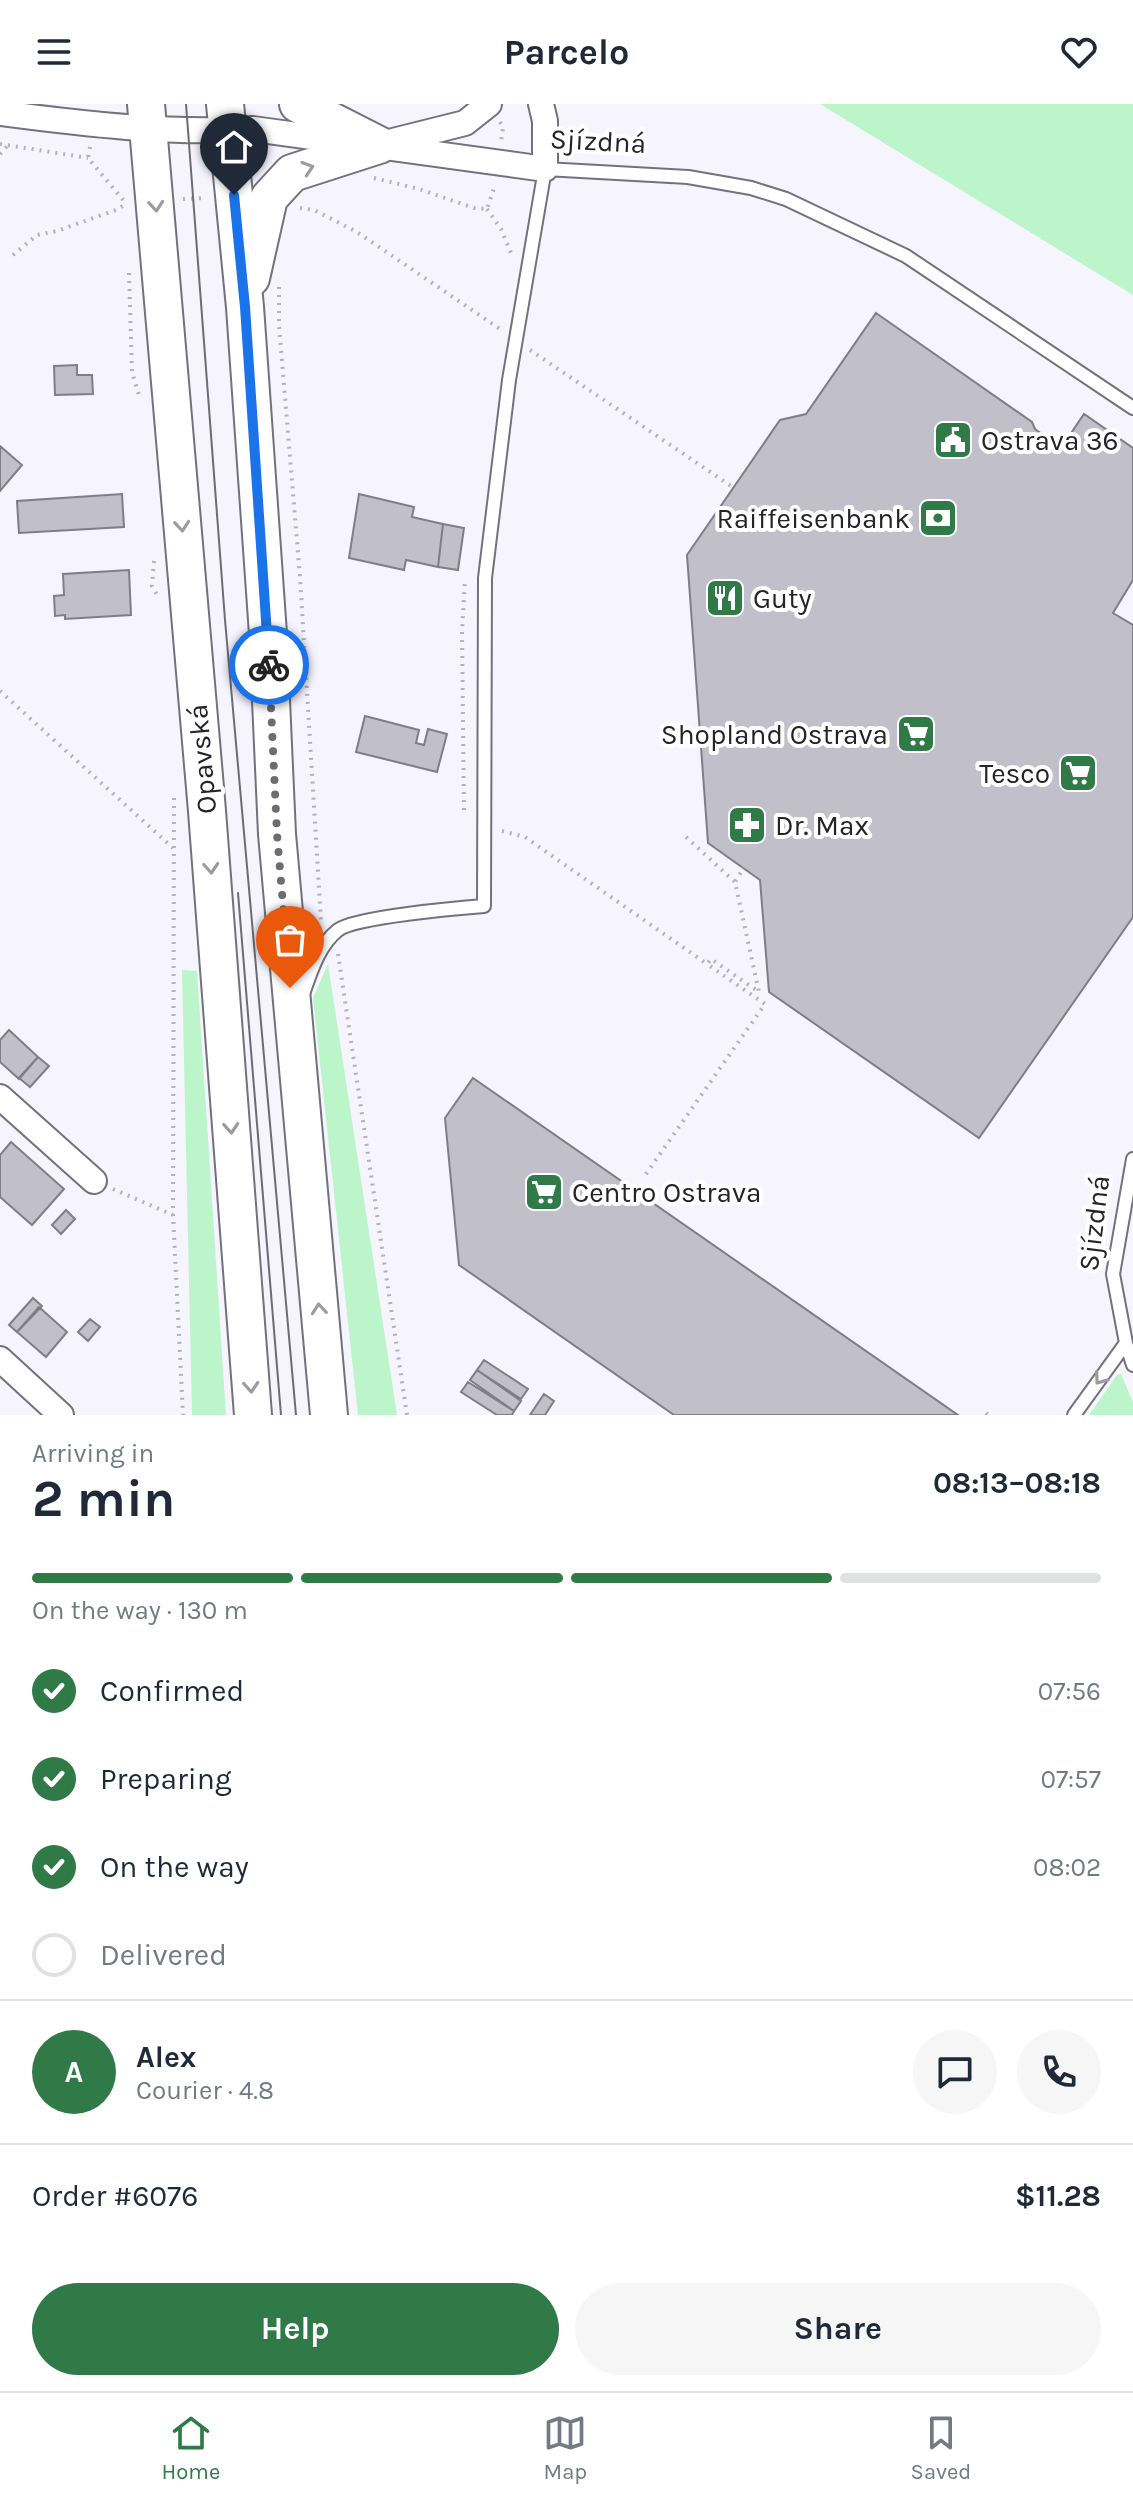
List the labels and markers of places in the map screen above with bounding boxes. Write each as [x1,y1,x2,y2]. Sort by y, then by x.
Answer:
pin [200,113,268,195]
public building icon: Ostrava 36 [932,419,974,461]
place label: Ostrava 36 [981,424,1119,457]
bank icon: Raiffeisenbank [917,497,959,539]
place label: Raiffeisenbank [717,502,910,535]
restaurant icon: Guty [704,577,746,619]
place label: Guty [753,582,812,615]
supermarket icon: Shopland Ostrava [895,713,937,755]
place label: Shopland Ostrava [661,718,888,751]
supermarket icon: Tesco [1057,752,1099,794]
place label: Tesco [979,757,1050,790]
pharmacy icon: Dr. Max [726,804,768,846]
place label: Dr. Max [775,809,869,842]
pin [256,906,324,988]
supermarket icon: Centro Ostrava [523,1171,565,1213]
place label: Centro Ostrava [572,1176,761,1209]

